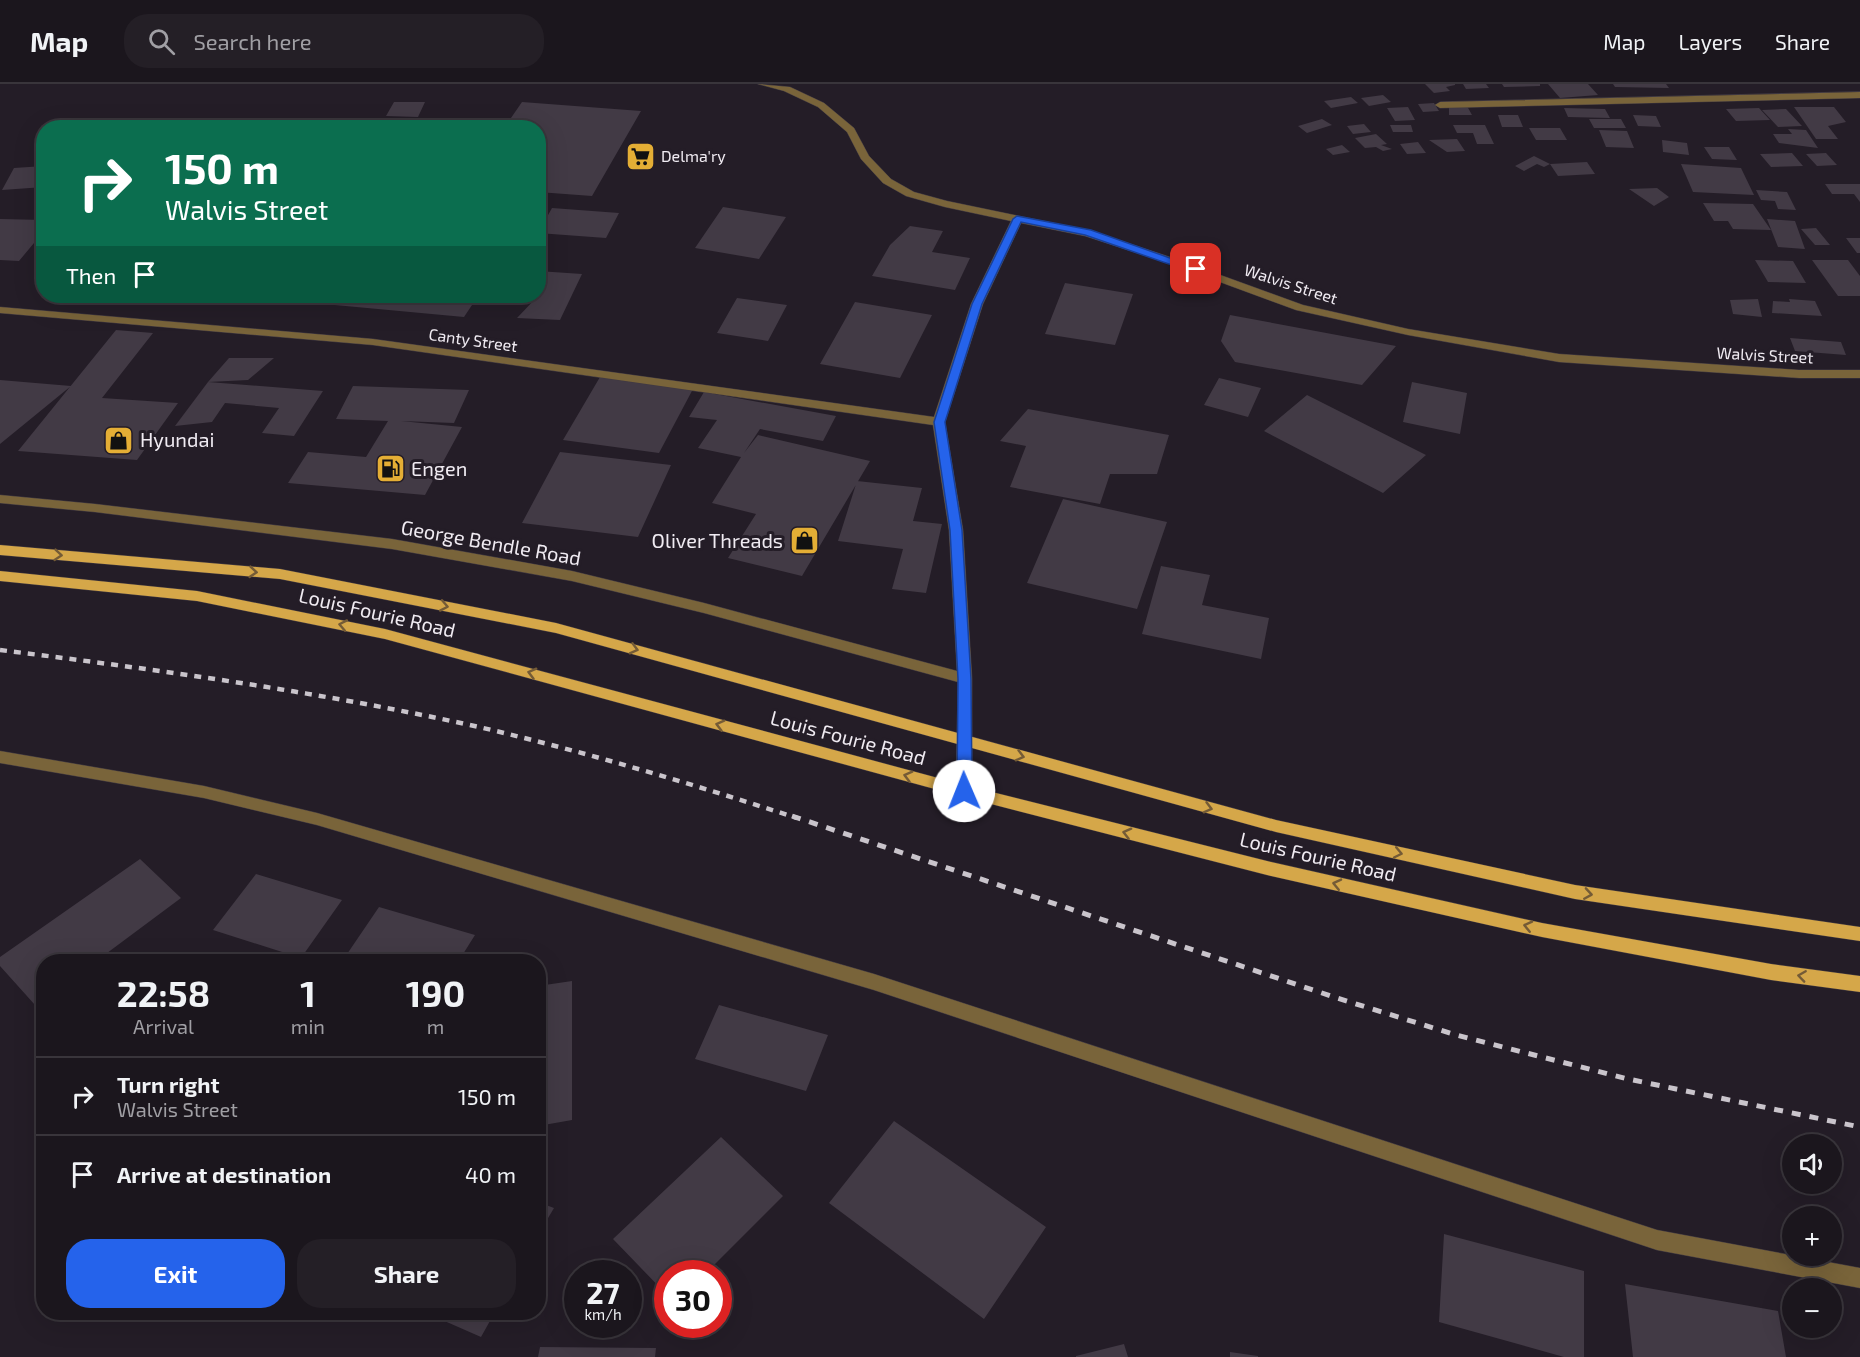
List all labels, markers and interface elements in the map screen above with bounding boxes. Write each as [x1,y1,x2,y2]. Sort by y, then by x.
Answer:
search box [124,14,544,68]
text: Map [30,24,88,58]
icon: search [145,25,178,58]
text: Search here [193,28,312,54]
text: Map [1603,29,1645,54]
text: Layers [1678,29,1742,54]
text: Share [1775,29,1830,54]
supermarket icon: Delma'ry [624,140,656,172]
text: 150 m [165,142,279,192]
icon: right [66,144,144,222]
place label: Delma'ry [661,146,726,165]
text: Walvis Street [165,193,328,225]
pin [1170,243,1221,294]
icon: arrive [1179,252,1212,285]
icon: arrive [128,258,161,291]
street label: Walvis Street [1242,260,1340,308]
text: Then [66,262,116,288]
street label: Canty Street [427,324,519,355]
street label: Walvis Street [1716,342,1814,367]
shop icon: Hyundai [103,424,135,456]
place label: Hyundai [140,427,214,451]
fuel station icon: Engen [374,453,406,485]
place label: Engen [411,456,467,480]
street label: George Bendle Road [399,514,583,570]
shop icon: Oliver Threads [788,525,820,557]
place label: Oliver Threads [652,528,783,552]
one-way arrow [54,548,63,561]
one-way arrow [248,565,257,578]
street label: Louis Fourie Road [297,582,458,642]
one-way arrow [439,599,449,612]
one-way arrow [338,619,348,632]
one-way arrow [629,642,639,654]
one-way arrow [527,668,537,681]
street label: Louis Fourie Road [768,705,929,769]
one-way arrow [715,719,725,732]
one-way arrow [1014,749,1025,761]
position arrow [932,759,996,823]
one-way arrow [903,771,914,783]
one-way arrow [1202,801,1213,813]
street label: Louis Fourie Road [1238,826,1399,886]
one-way arrow [1123,827,1133,840]
one-way arrow [1392,846,1402,859]
one-way arrow [1333,878,1343,891]
one-way arrow [1584,887,1593,899]
one-way arrow [1523,921,1533,934]
text: 22:58 [117,971,210,1014]
text: 1 [300,971,316,1014]
text: 190 [406,971,465,1014]
one-way arrow [1797,971,1807,983]
text: Arrival [133,1014,194,1038]
text: min [291,1014,325,1038]
text: m [427,1014,444,1038]
text: Turn right [117,1071,219,1097]
icon: right [66,1080,99,1113]
text: 150 m [458,1083,516,1109]
text: Walvis Street [117,1097,238,1121]
map controls [1782,1134,1842,1338]
button: sound [1782,1134,1842,1194]
icon: arrive [66,1158,99,1191]
text: Arrive at destination [117,1161,331,1187]
text: 40 m [465,1161,516,1187]
button: + [1782,1206,1842,1266]
button: Exit [66,1239,285,1308]
button: Share [297,1239,516,1308]
speed limit sign: 30 [654,1260,732,1338]
text: 27 [586,1274,620,1310]
button: − [1782,1278,1842,1338]
text: km/h [584,1305,622,1323]

